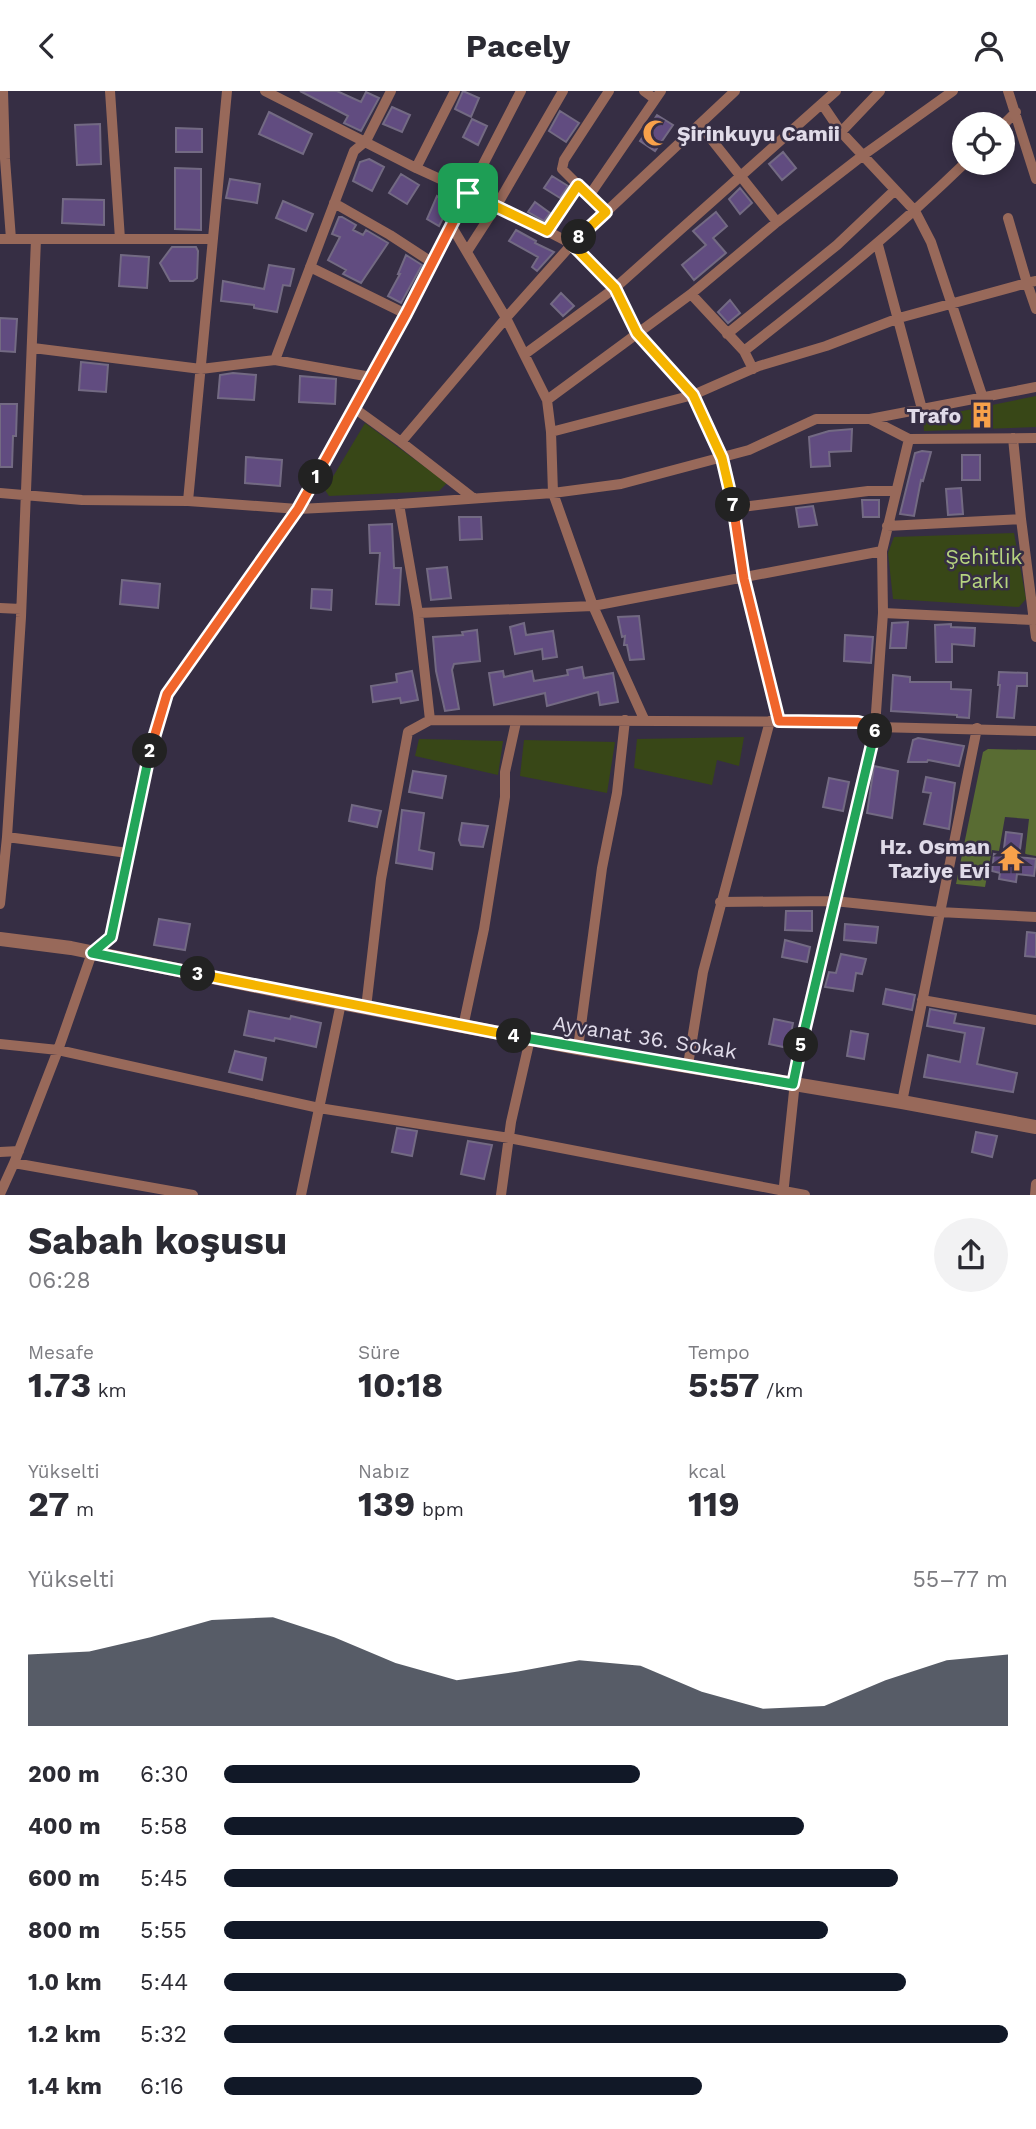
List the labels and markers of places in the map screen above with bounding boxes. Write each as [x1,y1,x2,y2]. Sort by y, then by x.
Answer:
mosque icon: Şirinkuyu Camii [641,118,671,148]
place label: Şirinkuyu Camii [677,121,840,146]
pin [438,163,498,223]
pin: 8 [562,219,596,255]
building icon: Trafo [967,400,997,430]
place label: Trafo [906,403,961,428]
pin: 1 [298,459,334,495]
pin: 7 [716,487,750,523]
pin: 6 [858,713,892,749]
pin: 2 [132,733,168,769]
place label: Hz. Osman Taziye Evi [880,834,990,883]
temple icon: Hz. Osman Taziye Evi [996,843,1026,873]
pin: 3 [180,957,216,991]
pin: 4 [496,1019,532,1053]
pin: 5 [784,1027,818,1063]

